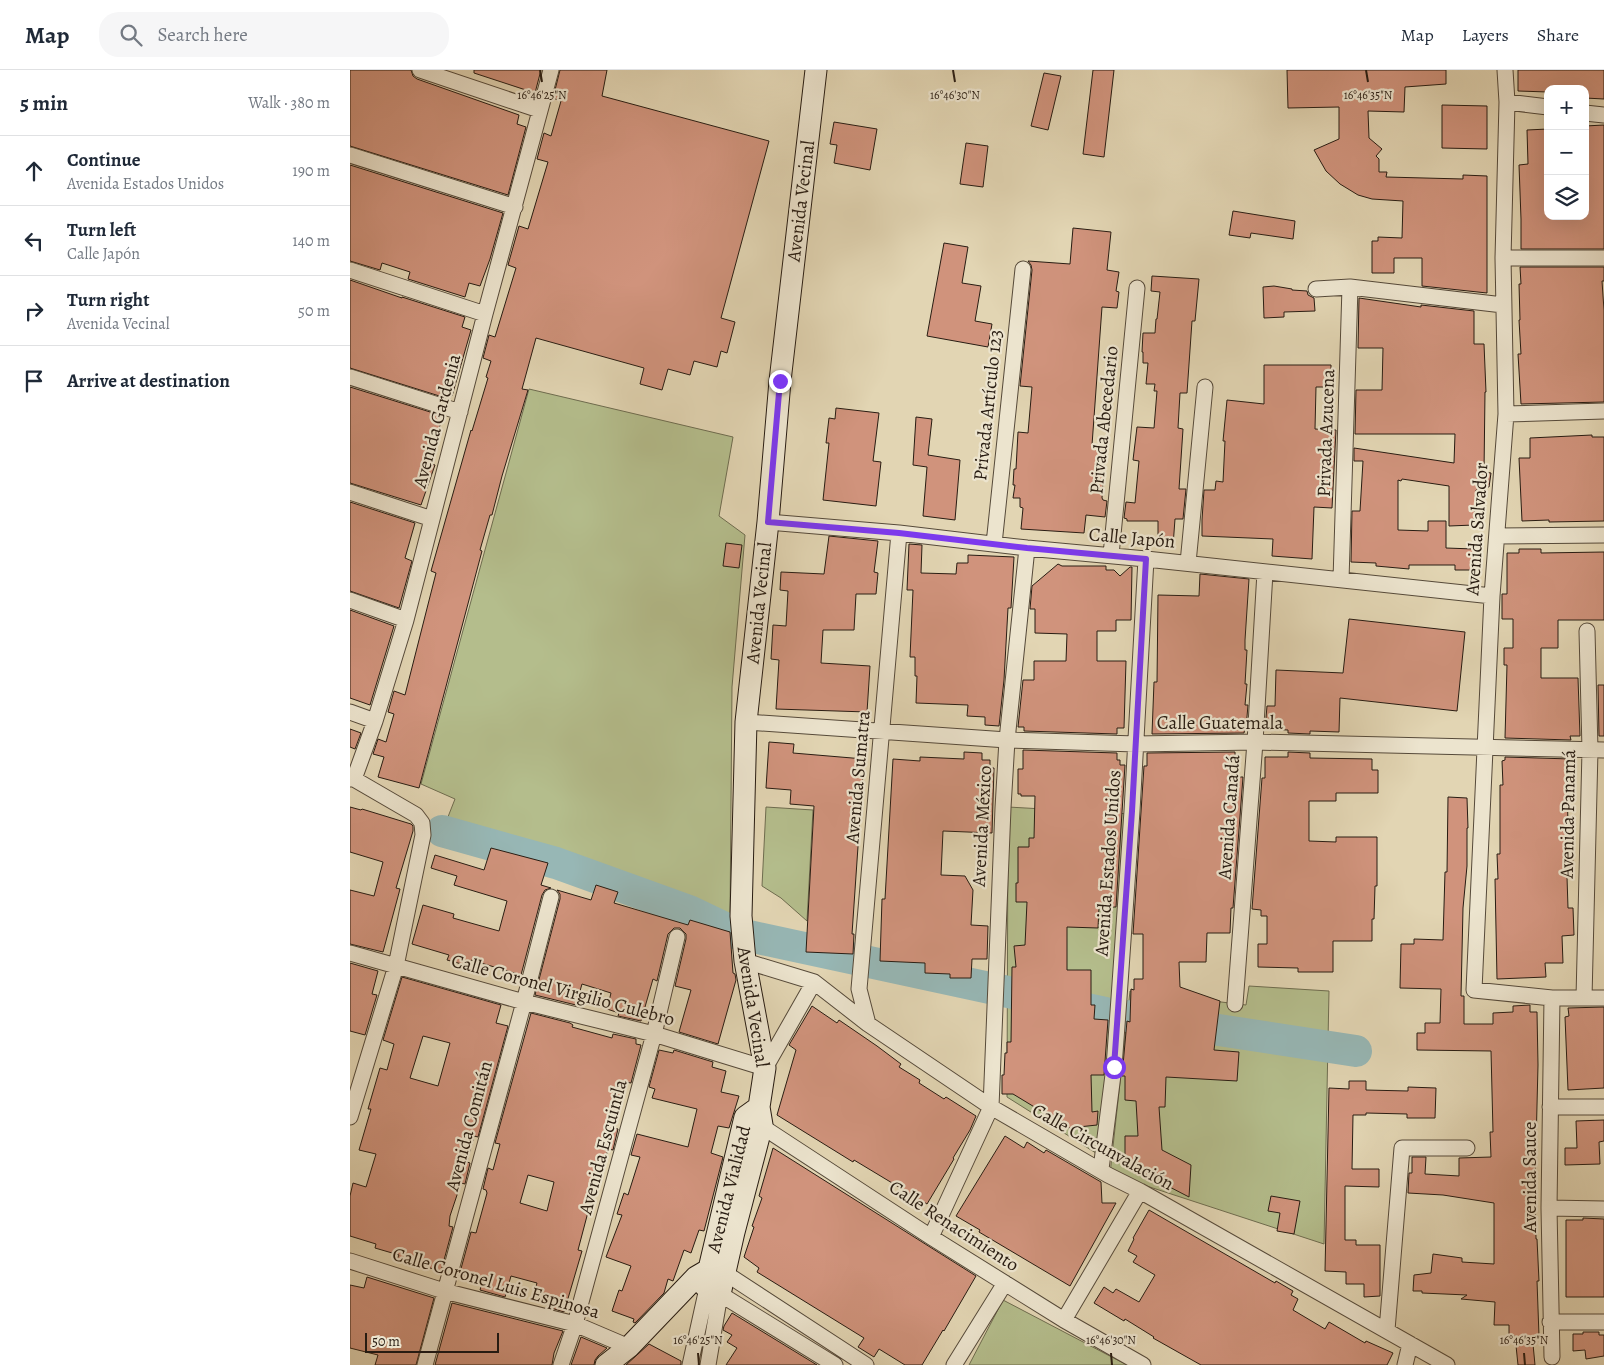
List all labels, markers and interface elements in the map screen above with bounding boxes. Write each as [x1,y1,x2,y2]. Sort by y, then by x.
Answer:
search box [99,12,449,57]
text: Map [25,19,69,51]
icon: search [117,21,145,49]
text: Search here [157,22,248,48]
text: Map [1401,23,1434,47]
text: Layers [1462,23,1509,47]
text: Share [1537,23,1579,47]
map controls [1544,85,1589,220]
button: + [1544,85,1589,130]
text: 16°46'25"N [517,87,567,103]
text: 16°46'30"N [930,87,980,103]
text: 16°46'35"N [1344,87,1393,103]
text: 5 min [20,89,68,117]
text: Walk · 380 m [248,92,330,114]
button: − [1544,130,1589,175]
street label: Avenida Vecinal [781,139,821,264]
text: Continue [67,147,141,173]
icon: ahead [20,157,48,185]
text: 190 m [292,160,330,182]
text: Avenida Estados Unidos [67,173,224,195]
button: layers [1544,175,1589,220]
text: Turn left [67,217,136,243]
icon: left [20,227,48,255]
text: 140 m [292,230,330,252]
text: Calle Japón [67,243,140,265]
text: Turn right [67,287,149,313]
icon: right [20,297,48,325]
text: 50 m [298,300,330,322]
text: Avenida Vecinal [67,313,170,335]
street label: Privada Artículo 123 [967,328,1009,482]
street label: Privada Abecedario [1083,345,1125,495]
street label: Avenida Gardenia [406,351,467,492]
icon: arrive [20,367,48,395]
text: Arrive at destination [67,368,230,394]
street label: Privada Azucena [1311,368,1341,498]
route end [769,370,792,393]
street label: Avenida Salvador [1459,462,1495,597]
street label: Calle Japón [1088,521,1176,555]
street label: Avenida Vecinal [740,541,778,666]
street label: Avenida Sumatra [839,709,877,845]
street label: Calle Guatemala [1157,710,1283,736]
street label: Avenida Panamá [1554,749,1582,880]
street label: Avenida Canadá [1212,754,1246,881]
street label: Avenida México [966,765,998,888]
street label: Avenida Estados Unidos [1088,769,1127,958]
street label: Avenida Vecinal [730,944,775,1070]
street label: Calle Coronel Virgilio Culebro [448,948,678,1032]
route start [1103,1056,1126,1079]
street label: Avenida Comitán [439,1058,499,1195]
street label: Avenida Escuintla [572,1077,634,1218]
street label: Calle Circunvalación [1027,1097,1179,1197]
street label: Avenida Sauce [1517,1121,1543,1234]
street label: Avenida Vialidad [700,1122,758,1256]
street label: Calle Renacimiento [884,1174,1024,1278]
street label: Calle Coronel Luis Espinosa [389,1241,603,1325]
scale bar [365,1330,499,1353]
text: 50 m [372,1332,400,1351]
text: 16°46'25"N [673,1332,723,1348]
text: 16°46'30"N [1086,1332,1136,1348]
text: 16°46'35"N [1500,1332,1549,1348]

